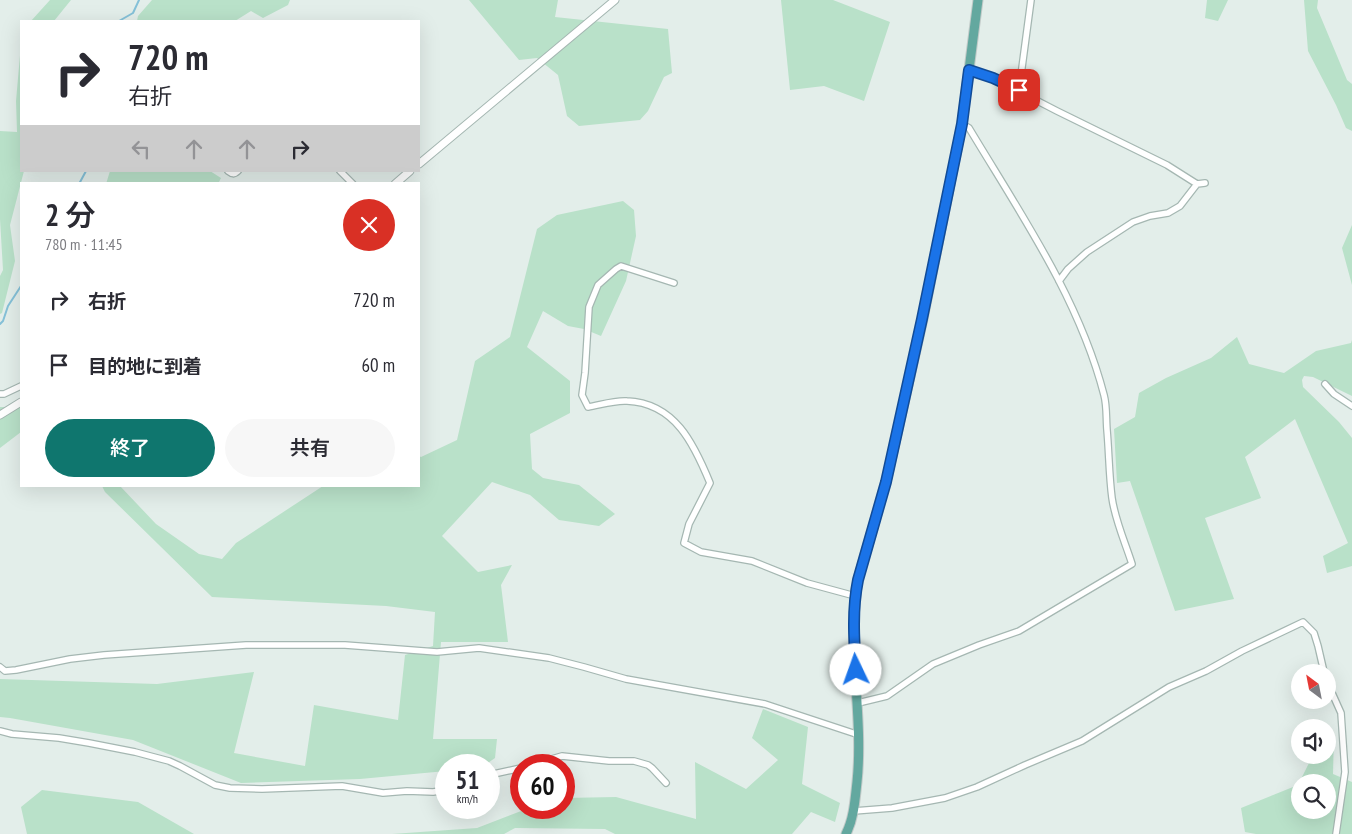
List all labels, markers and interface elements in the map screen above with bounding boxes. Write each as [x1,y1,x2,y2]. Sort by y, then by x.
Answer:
text: 720 m [128,34,209,80]
icon: right [45,40,110,105]
pin [998,69,1040,111]
icon: arrive [1005,76,1033,104]
text: 右折 [128,82,172,110]
icon: left [127,135,155,163]
icon: ahead [180,135,208,163]
icon: ahead [233,135,261,163]
icon: right [286,135,314,163]
text: 2 分 [45,195,96,234]
button: close [343,199,395,251]
text: 780 m · 11:45 [45,234,123,254]
icon: right [45,286,73,314]
text: 720 m [353,288,395,312]
text: 右折 [88,289,126,313]
icon: arrive [45,351,73,379]
text: 60 m [362,353,395,377]
text: 目的地に到着 [88,354,202,378]
button: 終了 [45,419,215,477]
button: 共有 [225,419,395,477]
position arrow [829,643,881,695]
north arrow [1291,664,1336,709]
map controls [1291,664,1336,819]
button: sound [1291,719,1336,764]
speed limit sign: 60 [510,754,575,819]
text: 51 [456,764,479,796]
button: search [1291,774,1336,819]
text: km/h [457,791,478,806]

